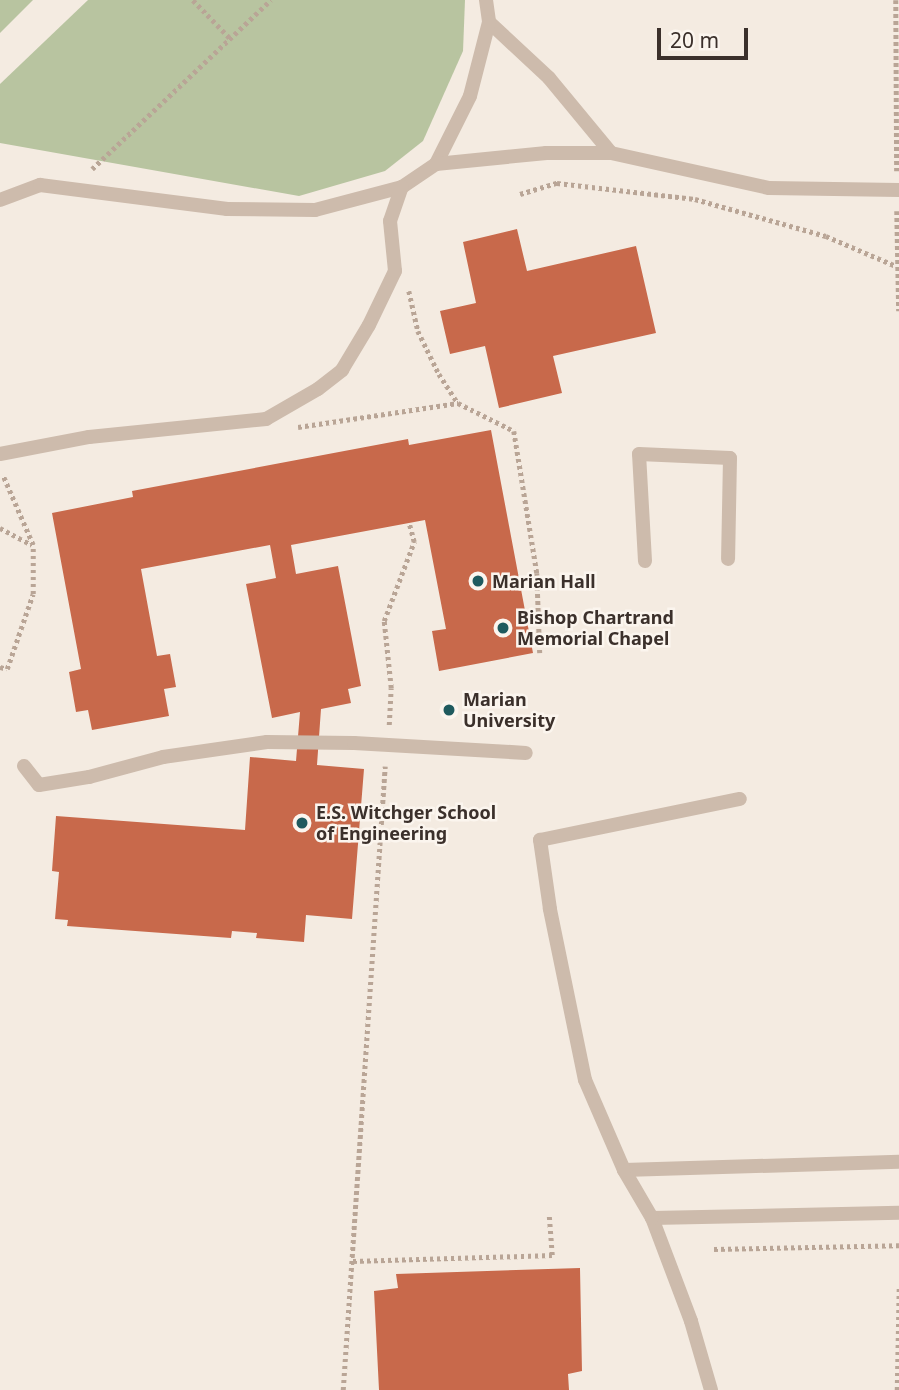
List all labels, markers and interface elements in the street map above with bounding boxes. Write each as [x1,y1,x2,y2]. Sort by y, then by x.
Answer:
scale bar [661,14,752,58]
text: 20 m [670,26,719,54]
place label: Marian Hall [492,570,596,592]
marker: Marian Hall [470,573,486,589]
place label: Bishop Chartrand Memorial Chapel [517,607,674,650]
marker: Bishop Chartrand Memorial Chapel [495,620,511,636]
place label: Marian University [463,689,555,732]
marker: Marian University [441,702,457,718]
place label: E.S. Witchger School of Engineering [316,802,496,844]
marker: E.S. Witchger School of Engineering [294,815,310,831]

